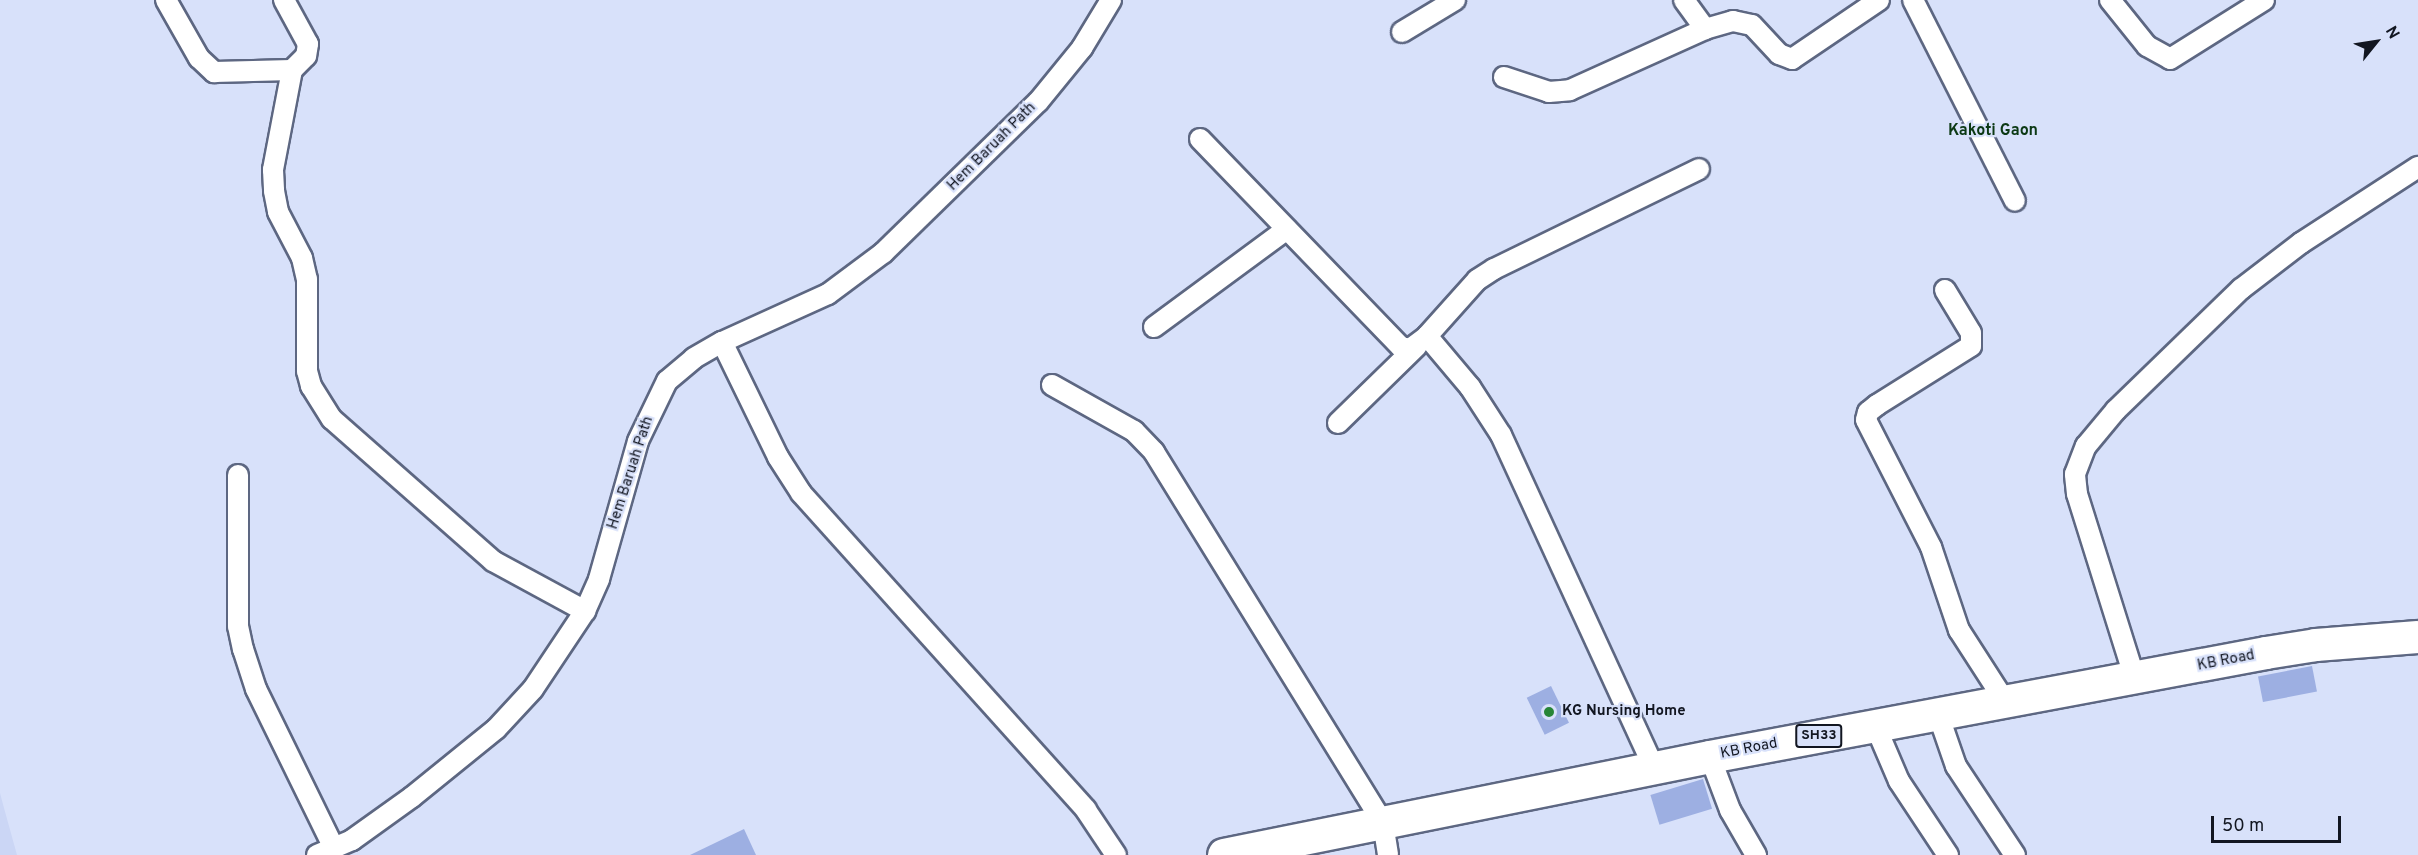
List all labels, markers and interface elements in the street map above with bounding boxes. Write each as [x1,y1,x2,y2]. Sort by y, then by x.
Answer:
north arrow [2346,12,2406,72]
text: N [2380,23,2403,43]
street label: Hem Baruah Path [944,99,1040,195]
district label: Kakoti Gaon [1948,121,2038,141]
street label: Hem Baruah Path [604,414,658,532]
street label: KB Road [2196,647,2256,675]
marker: KG Nursing Home [1540,703,1558,721]
place label: KG Nursing Home [1562,703,1686,721]
road number: SH33 [1795,725,1843,747]
street label: KB Road [1719,735,1779,763]
scale bar [2214,804,2344,842]
text: 50 m [2222,815,2264,838]

